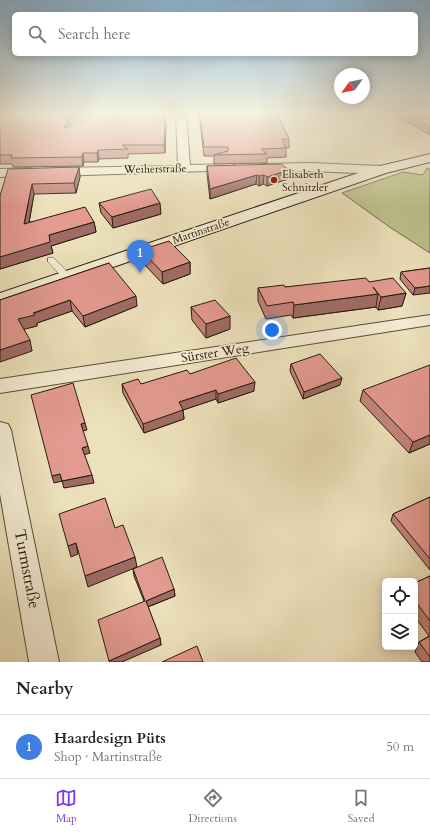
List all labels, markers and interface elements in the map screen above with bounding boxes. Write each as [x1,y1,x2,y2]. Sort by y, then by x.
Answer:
search box [12,12,418,56]
icon: search [26,23,48,45]
text: Search here [58,24,131,44]
north arrow [334,68,370,104]
street label: Weiherstraße [122,161,187,177]
place label: Elisabeth Schnitzler [282,167,329,195]
marker: Elisabeth Schnitzler [269,175,279,185]
street label: Martinstraße [170,214,232,248]
pin: 1 [127,240,153,273]
your location [262,320,282,340]
street label: Sürster Weg [180,339,251,367]
street label: Turmstraße [9,528,45,610]
map controls [382,578,418,650]
button: locate [382,578,418,614]
button: layers [382,614,418,650]
text: Nearby [16,677,73,700]
text: Haardesign Püts [54,728,166,748]
text: 1 [26,738,32,756]
text: 50 m [386,738,414,756]
text: Shop · Martinstraße [54,748,162,766]
tab: Map [55,787,77,826]
tab: Directions [188,787,237,826]
tab: Saved [348,787,375,826]

